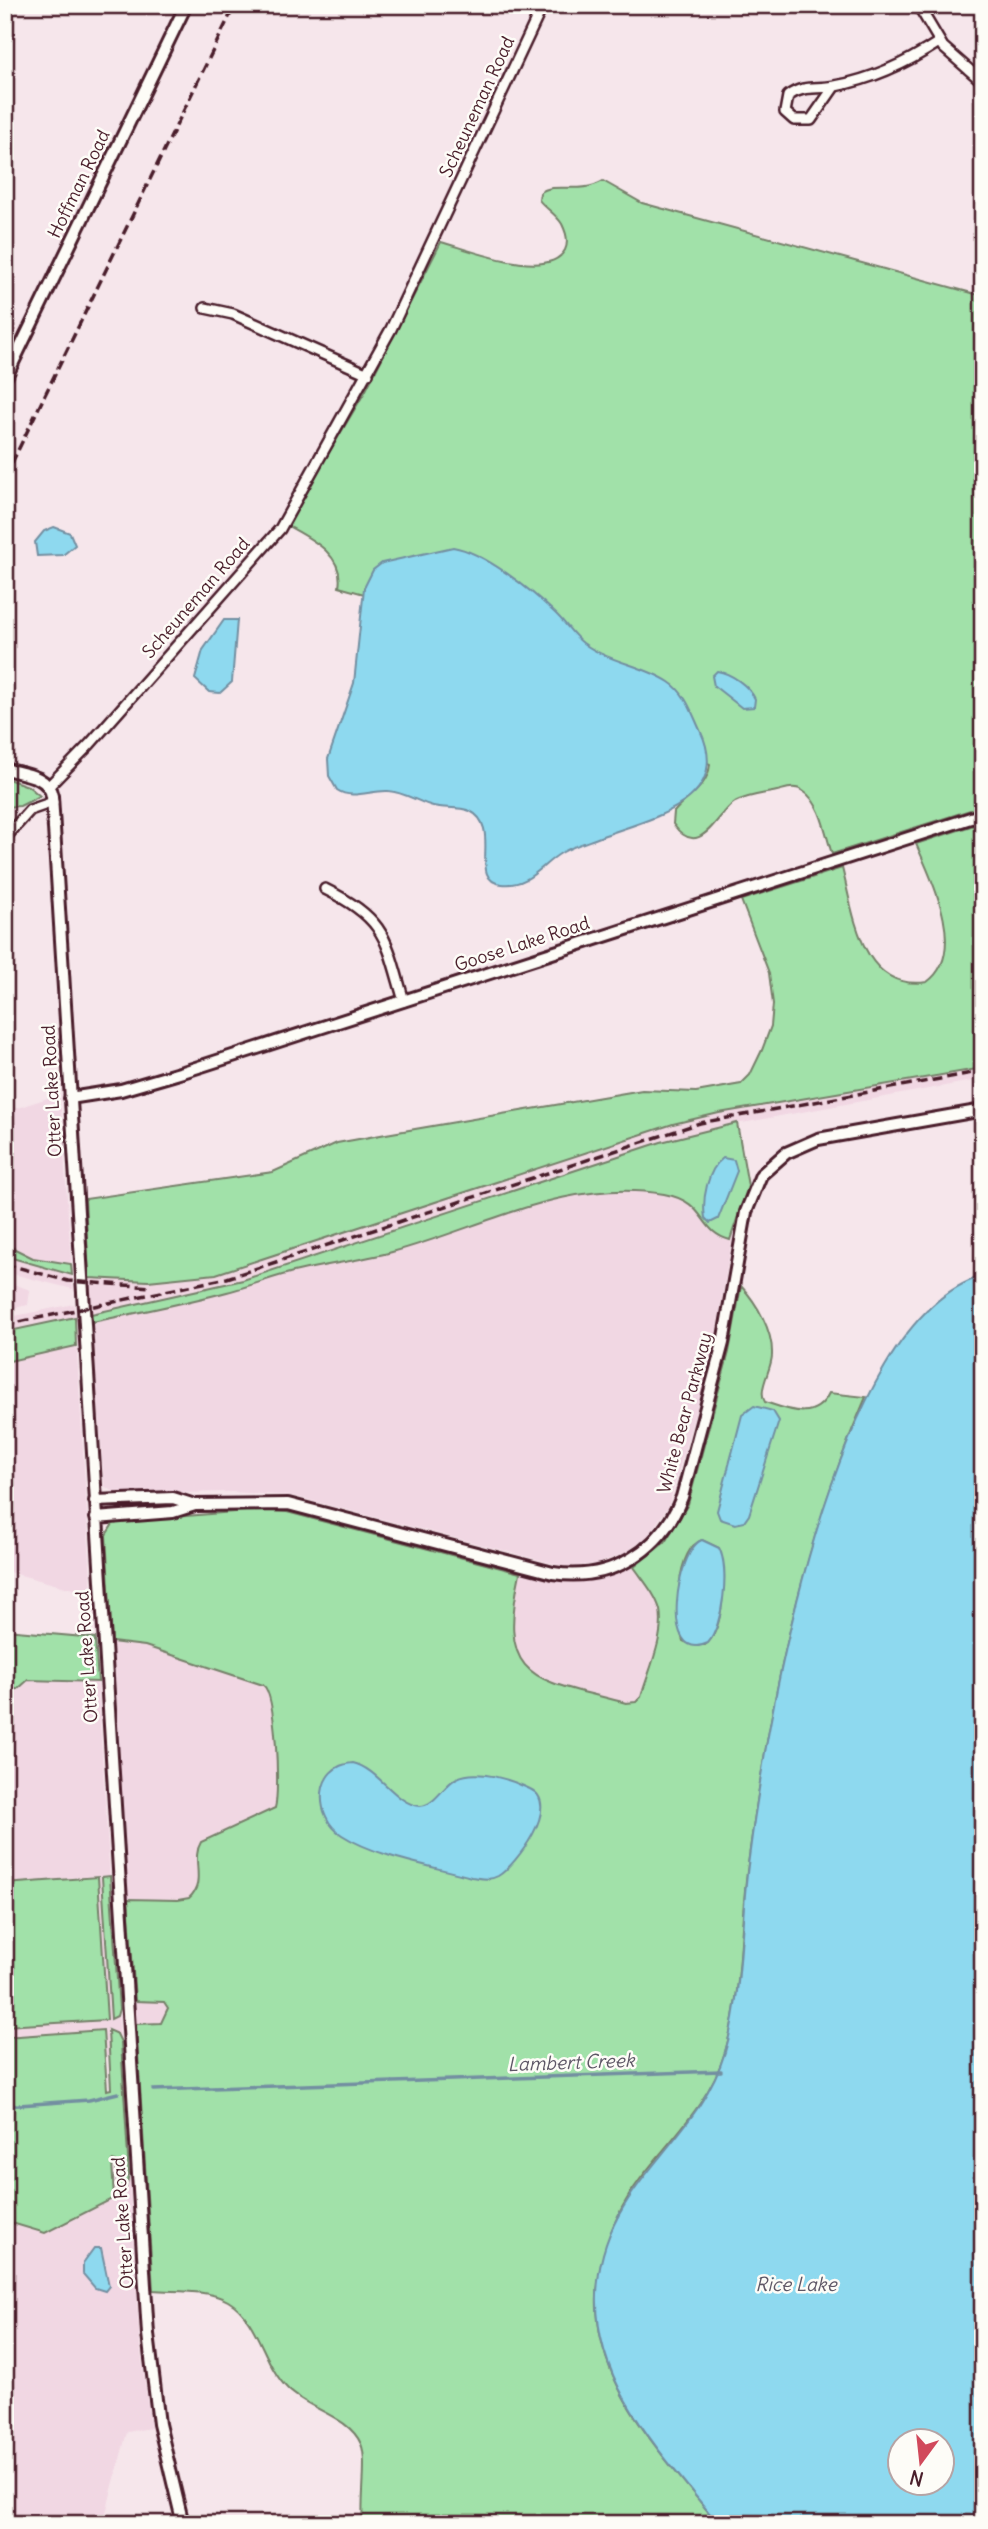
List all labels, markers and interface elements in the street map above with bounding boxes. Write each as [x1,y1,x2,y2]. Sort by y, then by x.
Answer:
street label: Scheuneman Road [434,32,519,181]
street label: Hoffman Road [42,125,115,242]
street label: Scheuneman Road [137,532,255,663]
street label: Goose Lake Road [451,911,593,976]
street label: Otter Lake Road [37,1024,66,1158]
street label: White Bear Parkway [652,1330,717,1496]
street label: Otter Lake Road [70,1590,103,1724]
water label: Lambert Creek [507,2048,636,2076]
street label: Otter Lake Road [106,2156,139,2290]
water label: Rice Lake [755,2272,838,2296]
north arrow [886,2428,956,2498]
text: N [907,2465,926,2492]

